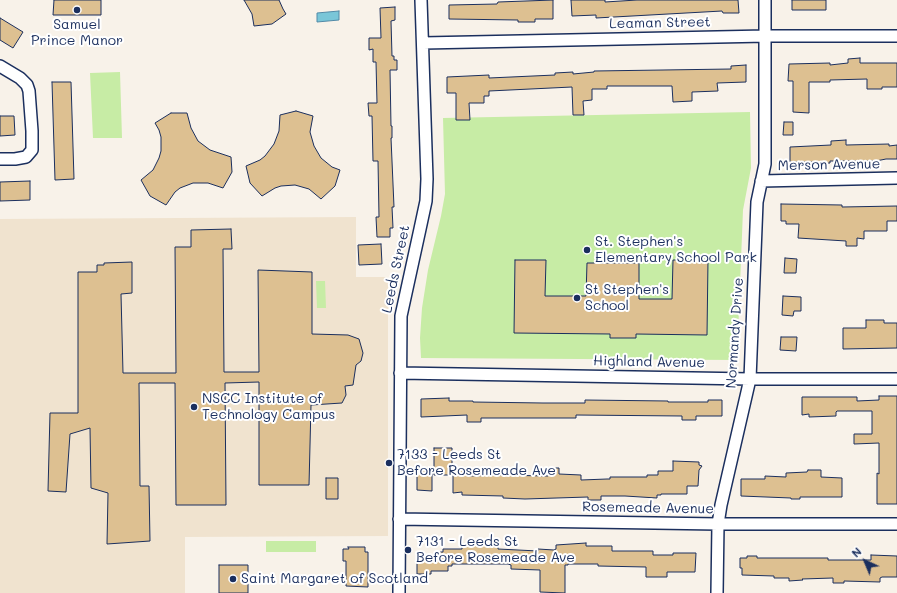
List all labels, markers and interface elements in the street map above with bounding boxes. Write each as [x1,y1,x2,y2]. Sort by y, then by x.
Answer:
marker: Samuel Prince Manor [72,5,82,15]
street label: Leaman Street [609,14,711,32]
place label: Samuel Prince Manor [31,17,123,50]
street label: Merson Avenue [778,156,880,174]
street label: Leeds Street [378,224,414,314]
place label: St. Stephen's Elementary School Park [595,234,757,266]
marker: St. Stephen's Elementary School Park [582,245,592,255]
street label: Normandy Drive [723,277,747,389]
place label: St Stephen's School [585,282,669,314]
marker: St Stephen's School [572,293,582,303]
street label: Highland Avenue [593,353,705,371]
place label: NSCC Institute of Technology Campus [202,391,335,424]
marker: NSCC Institute of Technology Campus [189,402,199,412]
place label: 7133 - Leeds St Before Rosemeade Ave [397,447,556,480]
marker: 7133 - Leeds St Before Rosemeade Ave [384,458,394,468]
street label: Rosemeade Avenue [582,498,714,518]
place label: 7131 - Leeds St Before Rosemeade Ave [416,534,575,566]
north arrow [845,541,885,581]
text: N [848,544,865,560]
marker: 7131 - Leeds St Before Rosemeade Ave [403,545,413,555]
place label: Saint Margaret of Scotland [241,571,428,587]
marker: Saint Margaret of Scotland [228,574,238,584]

